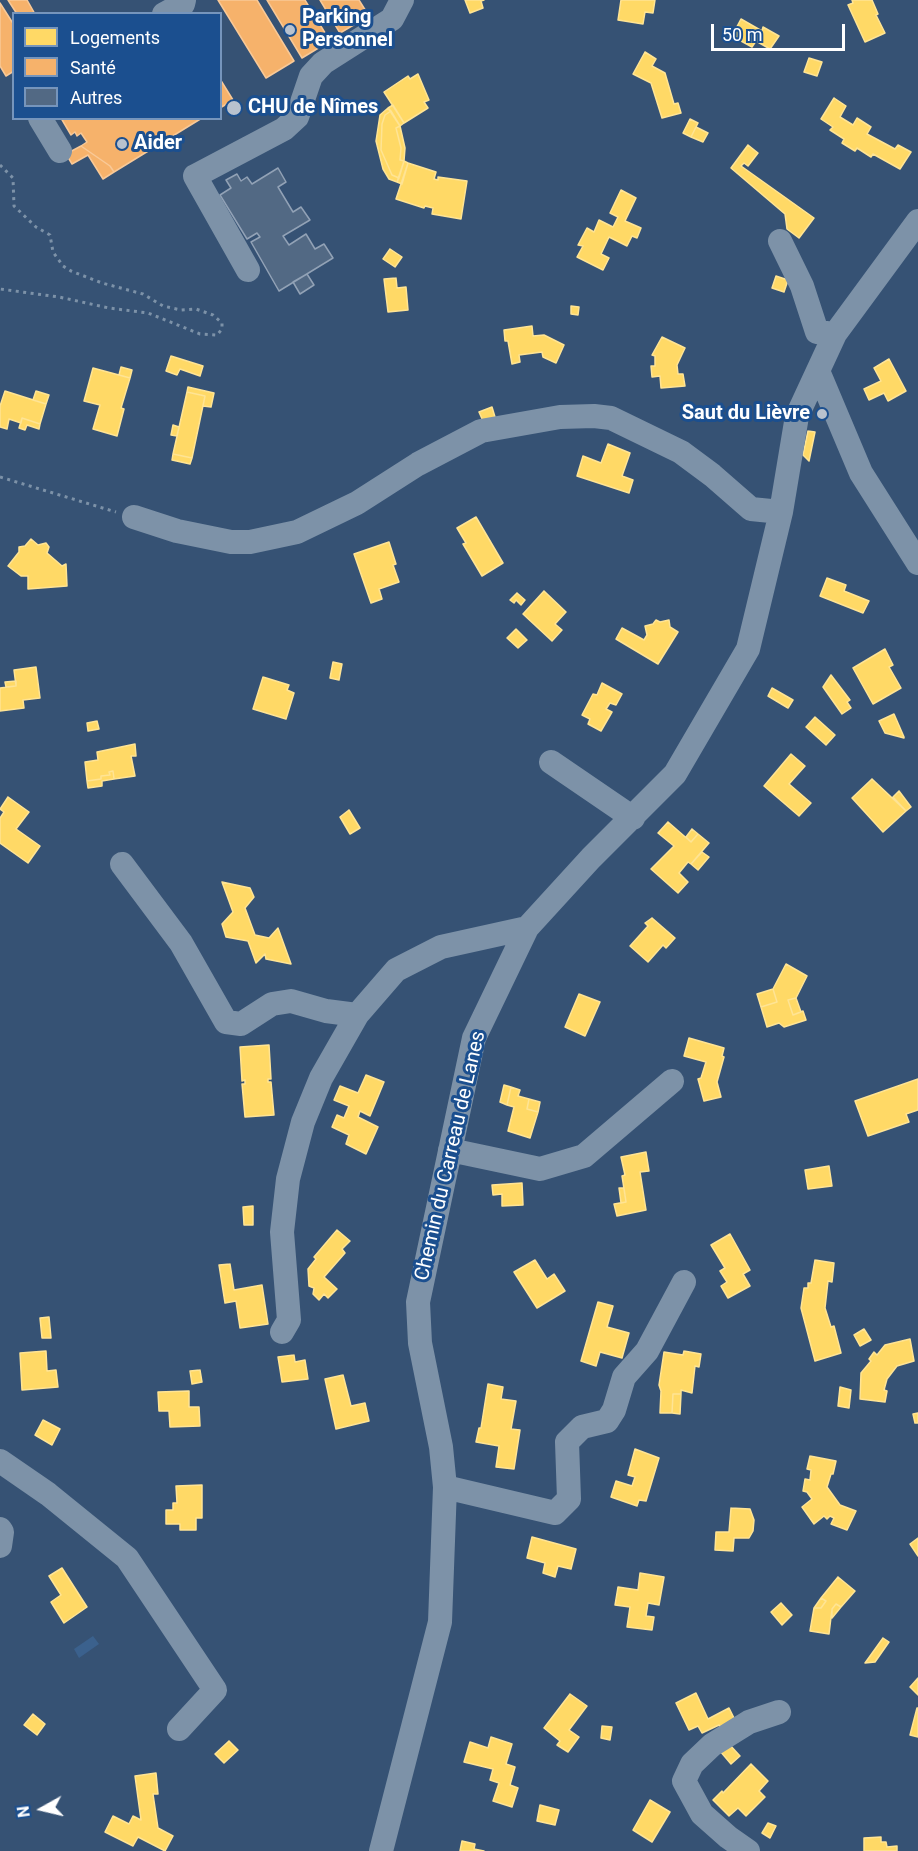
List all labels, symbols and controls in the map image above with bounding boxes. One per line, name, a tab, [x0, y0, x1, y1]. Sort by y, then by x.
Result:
place label: Parking Personnel	[302, 6, 393, 53]
legend	[12, 12, 222, 120]
scale bar	[714, 12, 848, 50]
marker: Parking Personnel	[283, 23, 297, 37]
text: 50 m	[722, 24, 762, 45]
text: Logements	[70, 27, 160, 48]
text: Santé	[70, 57, 116, 78]
text: Autres	[70, 87, 122, 108]
place label: CHU de Nîmes	[248, 96, 378, 120]
marker: CHU de Nîmes	[225, 99, 243, 117]
place label: Aider	[134, 132, 182, 156]
marker: Aider	[115, 137, 129, 151]
place label: Saut du Lièvre	[682, 402, 810, 426]
marker: Saut du Lièvre	[815, 407, 829, 421]
street label: Chemin du Carreau de Lanes	[411, 1029, 491, 1283]
north arrow	[12, 1779, 72, 1839]
text: N	[13, 1805, 34, 1818]

